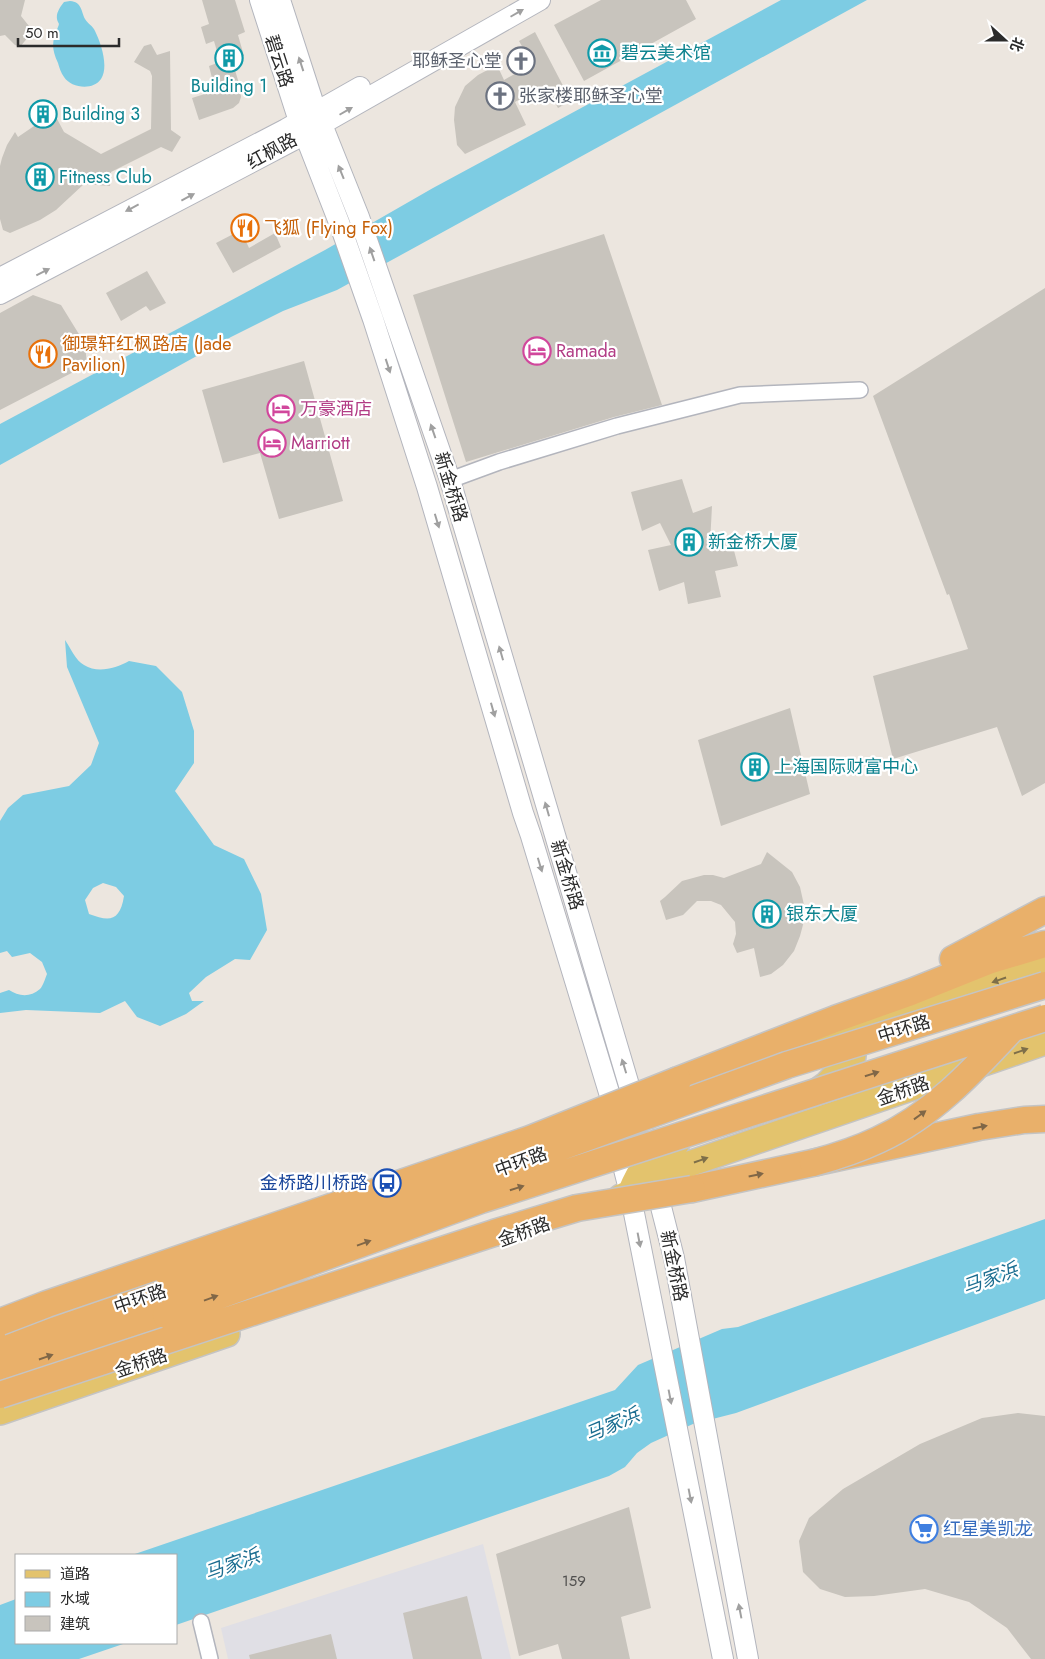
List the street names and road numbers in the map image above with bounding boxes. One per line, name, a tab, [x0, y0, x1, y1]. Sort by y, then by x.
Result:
street label: 碧云路	[258, 31, 300, 91]
street label: 红枫路	[242, 127, 302, 175]
street label: 新金桥路	[428, 449, 474, 525]
street label: 新金桥路	[544, 837, 590, 913]
street label: 中环路	[874, 1009, 934, 1049]
street label: 金桥路	[873, 1070, 933, 1112]
street label: 中环路	[491, 1141, 551, 1183]
street label: 金桥路	[494, 1211, 554, 1253]
street label: 新金桥路	[654, 1228, 694, 1304]
street label: 中环路	[110, 1278, 170, 1320]
street label: 金桥路	[111, 1342, 171, 1384]

